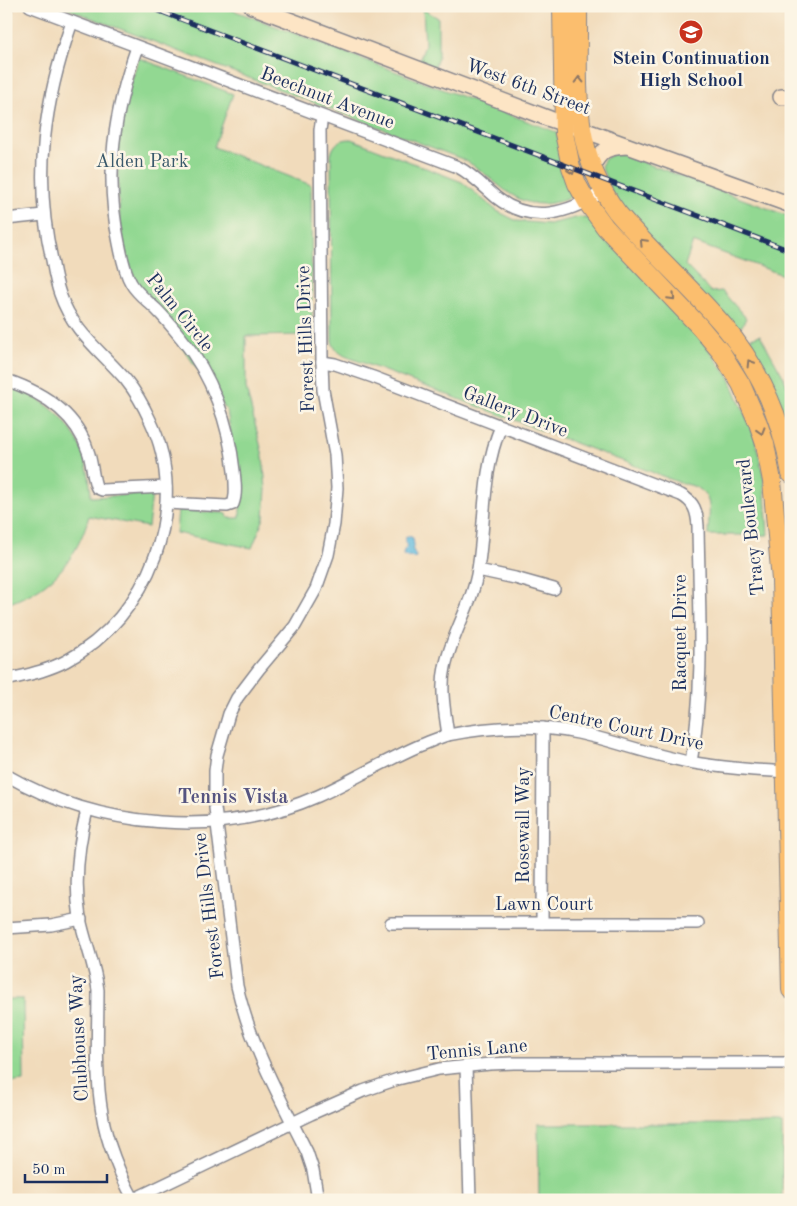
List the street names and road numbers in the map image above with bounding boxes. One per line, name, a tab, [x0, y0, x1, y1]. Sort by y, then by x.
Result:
street label: West 6th Street	[463, 57, 593, 119]
street label: Beechnut Avenue	[257, 65, 397, 133]
street label: Forest Hills Drive	[295, 265, 319, 413]
street label: Palm Circle	[142, 270, 216, 356]
street label: Gallery Drive	[460, 384, 570, 442]
street label: Tracy Boulevard	[735, 458, 769, 596]
street label: Racquet Drive	[672, 574, 691, 692]
street label: Centre Court Drive	[547, 703, 705, 755]
street label: Rosewall Way	[515, 766, 534, 884]
street label: Forest Hills Drive	[192, 832, 228, 980]
street label: Lawn Court	[495, 896, 593, 915]
street label: Clubhouse Way	[67, 974, 93, 1102]
street label: Tennis Lane	[426, 1037, 528, 1065]

